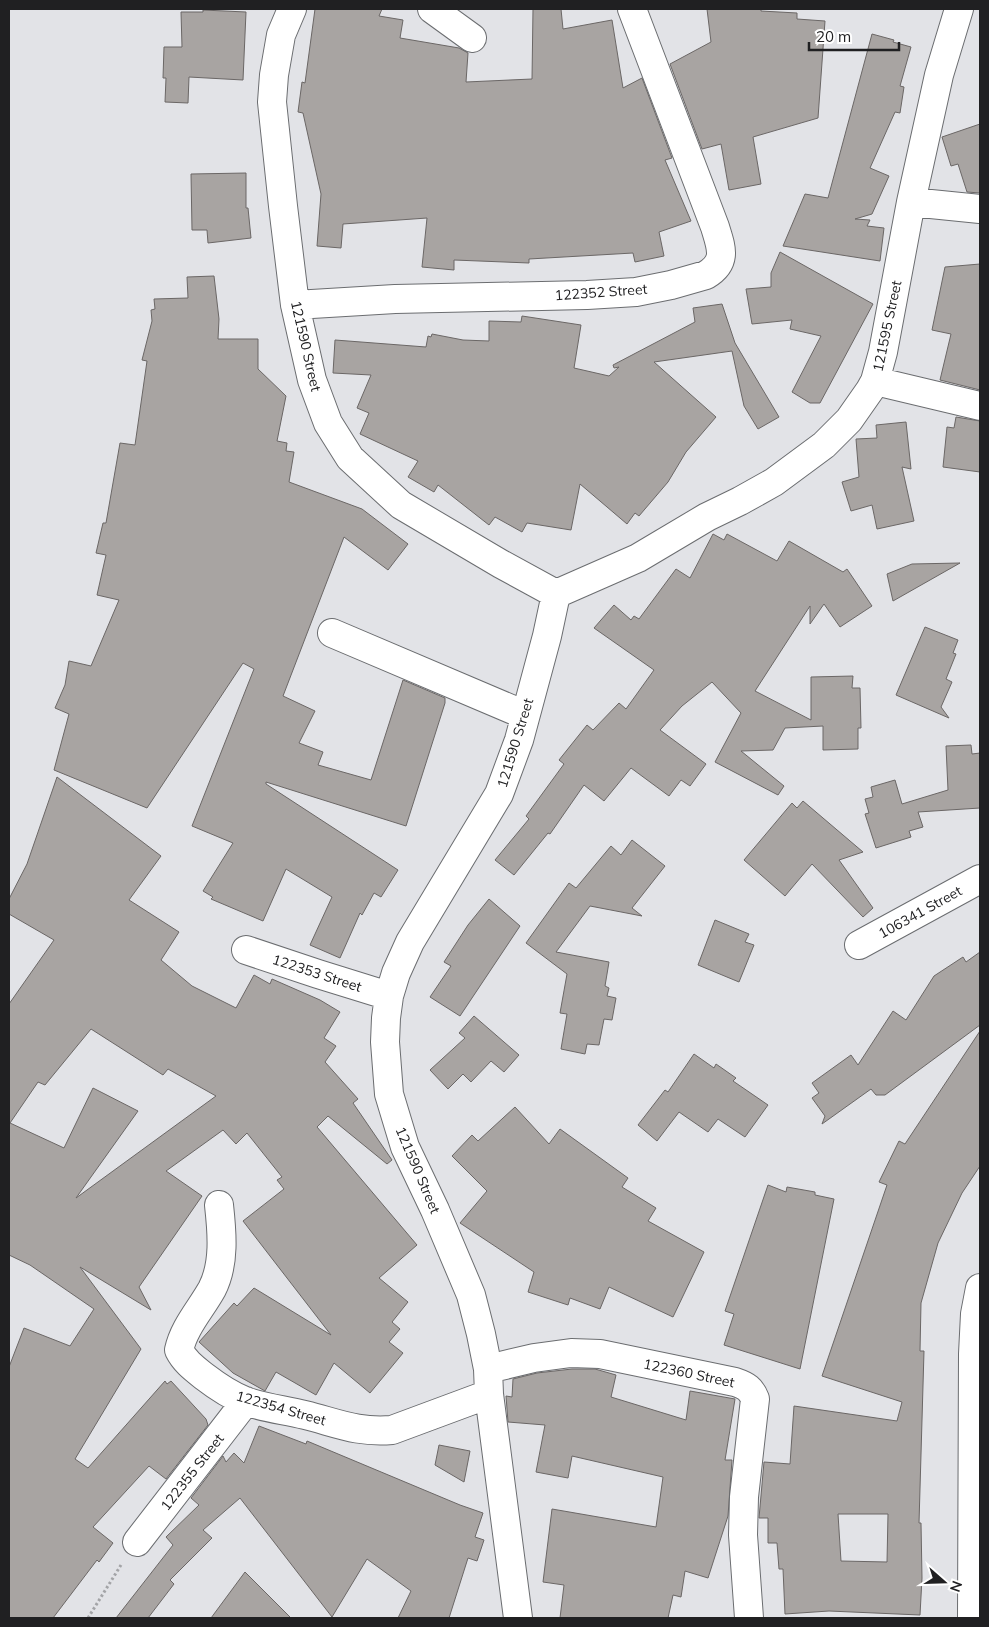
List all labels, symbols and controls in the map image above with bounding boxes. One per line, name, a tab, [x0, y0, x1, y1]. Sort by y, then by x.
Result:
scale bar	[809, 20, 899, 52]
text: 20 m	[816, 27, 851, 46]
street label: 121595 Street	[869, 279, 905, 373]
street label: 122352 Street	[554, 280, 648, 304]
street label: 121590 Street	[287, 299, 325, 393]
street label: 121590 Street	[493, 696, 537, 790]
street label: 106341 Street	[875, 882, 965, 942]
street label: 122353 Street	[270, 950, 364, 996]
street label: 121590 Street	[392, 1124, 444, 1216]
street label: 122360 Street	[642, 1355, 736, 1391]
street label: 122354 Street	[234, 1387, 328, 1429]
street label: 122355 Street	[156, 1430, 228, 1514]
north arrow	[919, 1557, 969, 1607]
text: N	[946, 1578, 966, 1594]

